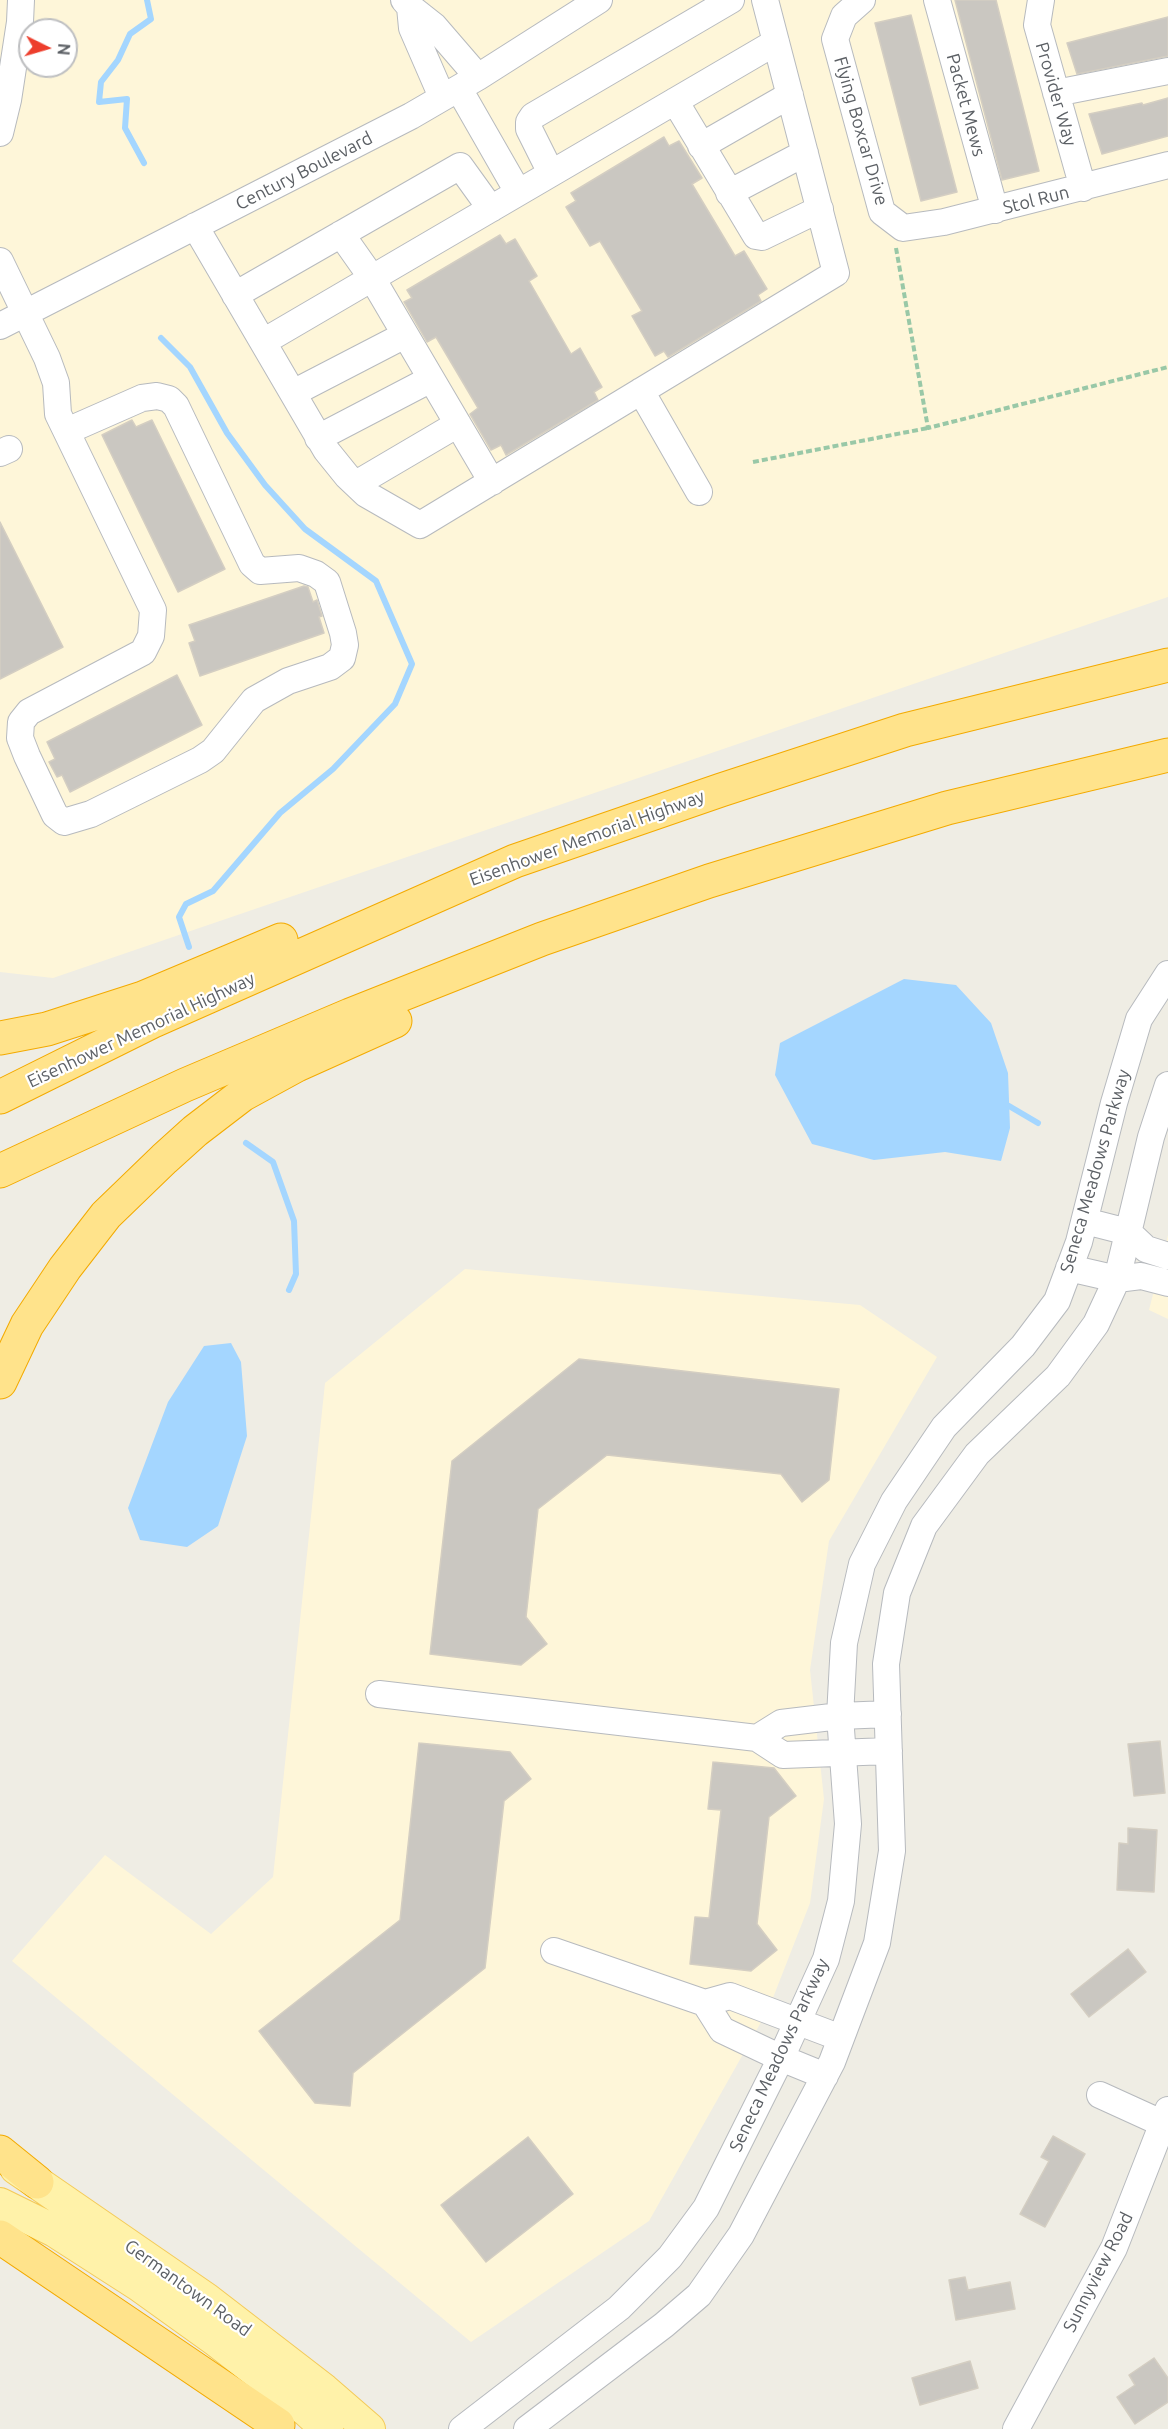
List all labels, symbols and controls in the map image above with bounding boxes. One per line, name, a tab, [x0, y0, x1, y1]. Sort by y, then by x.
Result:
north arrow	[18, 18, 78, 78]
street label: Provider Way	[1031, 40, 1081, 148]
text: N	[54, 43, 73, 56]
street label: Packet Mews	[942, 51, 990, 159]
street label: Flying Boxcar Drive	[829, 54, 893, 208]
street label: Century Boulevard	[232, 127, 376, 215]
street label: Stol Run	[1001, 181, 1071, 219]
street label: Eisenhower Memorial Highway	[467, 785, 707, 891]
street label: Eisenhower Memorial Highway	[24, 968, 258, 1092]
street label: Seneca Meadows Parkway	[1056, 1067, 1134, 1275]
street label: Seneca Meadows Parkway	[725, 1955, 833, 2155]
street label: Sunnyview Road	[1058, 2208, 1138, 2336]
street label: Germantown Road	[121, 2235, 255, 2341]

